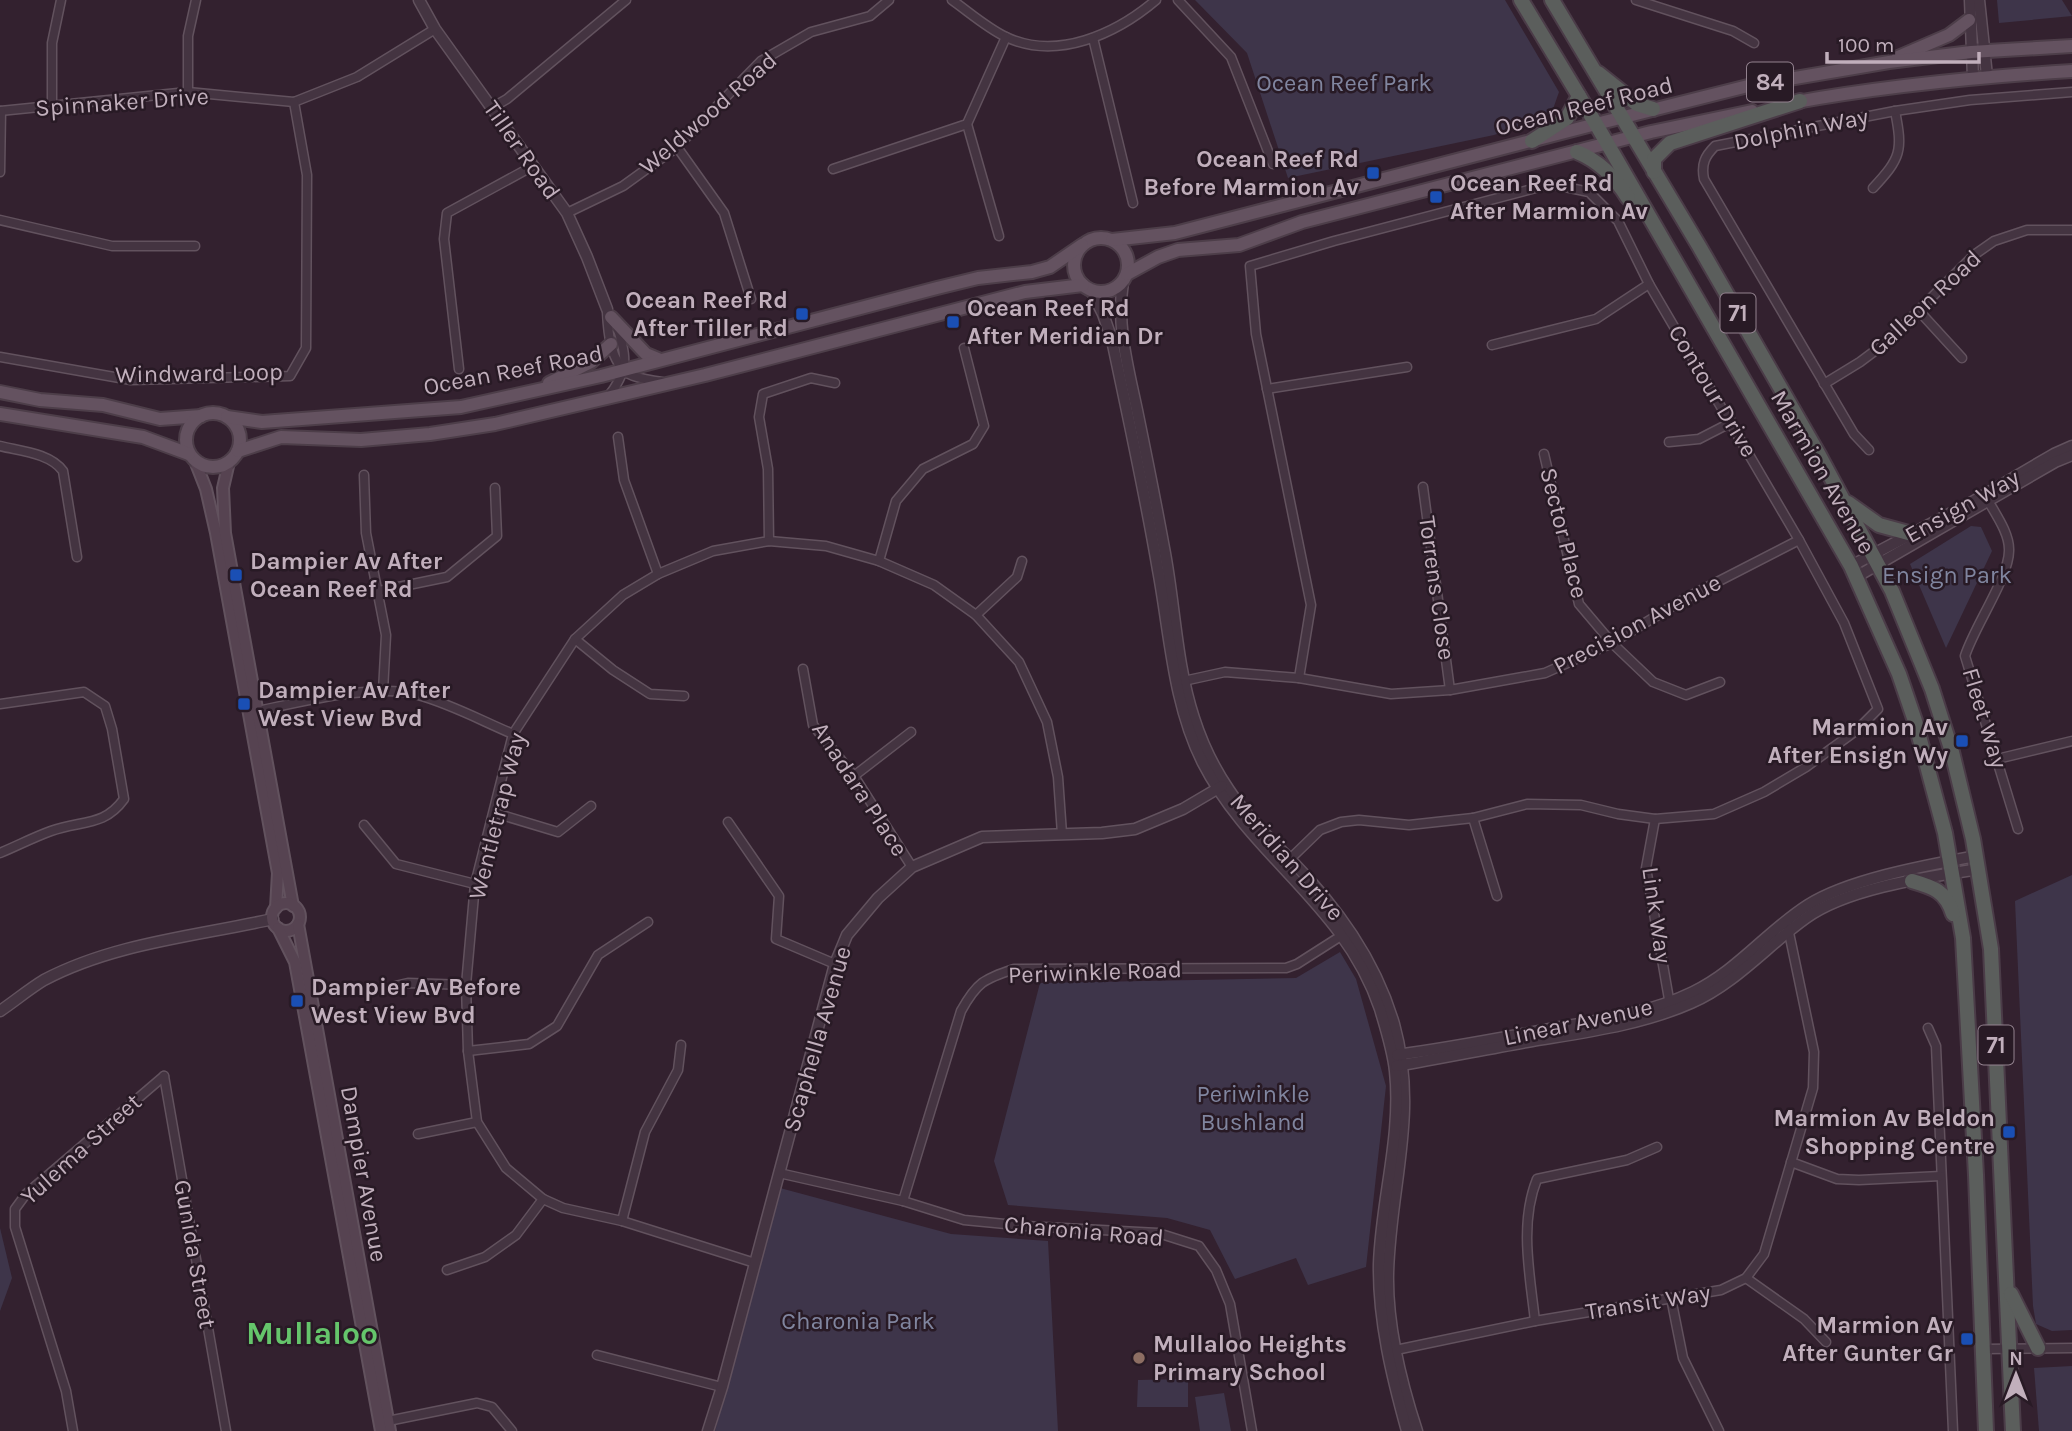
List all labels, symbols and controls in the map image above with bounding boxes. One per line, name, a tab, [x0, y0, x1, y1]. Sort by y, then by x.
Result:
scale bar	[1827, 21, 1979, 65]
text: 100 m	[1838, 33, 1895, 57]
street label: Weldwood Road	[634, 46, 782, 180]
road number: 84	[1747, 62, 1793, 102]
park label: Ocean Reef Park	[1256, 69, 1432, 97]
street label: Ocean Reef Road	[1492, 70, 1676, 142]
street label: Spinnaker Drive	[34, 82, 210, 122]
street label: Tiller Road	[478, 95, 566, 205]
street label: Dolphin Way	[1731, 102, 1871, 156]
place label: Ocean Reef Rd Before Marmion Av	[1143, 145, 1360, 201]
marker: Ocean Reef Rd Before Marmion Av	[1365, 165, 1381, 181]
place label: Ocean Reef Rd After Marmion Av	[1450, 169, 1648, 225]
marker: Ocean Reef Rd After Marmion Av	[1428, 189, 1444, 205]
street label: Galleon Road	[1863, 244, 1987, 362]
place label: Ocean Reef Rd After Tiller Rd	[625, 286, 788, 342]
place label: Ocean Reef Rd After Meridian Dr	[967, 294, 1163, 350]
road number: 71	[1720, 294, 1756, 332]
marker: Ocean Reef Rd After Tiller Rd	[794, 306, 810, 322]
marker: Ocean Reef Rd After Meridian Dr	[945, 314, 961, 330]
street label: Contour Drive	[1663, 320, 1763, 462]
street label: Ocean Reef Road	[421, 339, 605, 401]
street label: Windward Loop	[115, 358, 283, 388]
street label: Marmion Avenue	[1765, 385, 1881, 559]
street label: Ensign Way	[1900, 463, 2024, 549]
street label: Sector Place	[1534, 465, 1594, 601]
street label: Torrens Close	[1413, 514, 1461, 662]
place label: Dampier Av After Ocean Reef Rd	[250, 547, 443, 603]
park label: Ensign Park	[1882, 561, 2012, 589]
marker: Dampier Av After Ocean Reef Rd	[228, 567, 244, 583]
street label: Precision Avenue	[1548, 568, 1726, 680]
street label: Fleet Way	[1956, 664, 2014, 772]
place label: Dampier Av After West View Bvd	[258, 676, 451, 732]
marker: Dampier Av After West View Bvd	[236, 696, 252, 712]
place label: Marmion Av After Ensign Wy	[1767, 713, 1949, 769]
street label: Anadara Place	[806, 717, 914, 861]
street label: Wentletrap Way	[463, 730, 531, 902]
marker: Marmion Av After Ensign Wy	[1954, 733, 1970, 749]
street label: Meridian Drive	[1224, 788, 1350, 926]
street label: Link Way	[1636, 865, 1678, 965]
street label: Scaphella Avenue	[777, 943, 857, 1135]
street label: Periwinkle Road	[1008, 955, 1182, 989]
place label: Dampier Av Before West View Bvd	[311, 973, 521, 1029]
marker: Dampier Av Before West View Bvd	[289, 993, 305, 1009]
street label: Linear Avenue	[1501, 993, 1655, 1051]
road number: 71	[1979, 1026, 2014, 1064]
park label: Periwinkle Bushland	[1196, 1080, 1310, 1136]
street label: Dampier Avenue	[335, 1084, 393, 1264]
street label: Yulema Street	[15, 1088, 147, 1210]
place label: Marmion Av Beldon Shopping Centre	[1773, 1104, 1995, 1160]
marker: Marmion Av Beldon Shopping Centre	[2001, 1124, 2017, 1140]
street label: Gunida Street	[168, 1177, 222, 1331]
street label: Charonia Road	[1003, 1210, 1165, 1252]
street label: Transit Way	[1583, 1278, 1713, 1326]
park label: Charonia Park	[781, 1307, 935, 1335]
place label: Marmion Av After Gunter Gr	[1782, 1311, 1954, 1367]
district label: Mullaloo	[246, 1315, 378, 1352]
place label: Mullaloo Heights Primary School	[1153, 1330, 1347, 1386]
marker: Marmion Av After Gunter Gr	[1959, 1331, 1975, 1347]
north arrow	[1981, 1340, 2051, 1410]
text: N	[2009, 1348, 2023, 1370]
marker: Mullaloo Heights Primary School	[1131, 1350, 1147, 1366]

